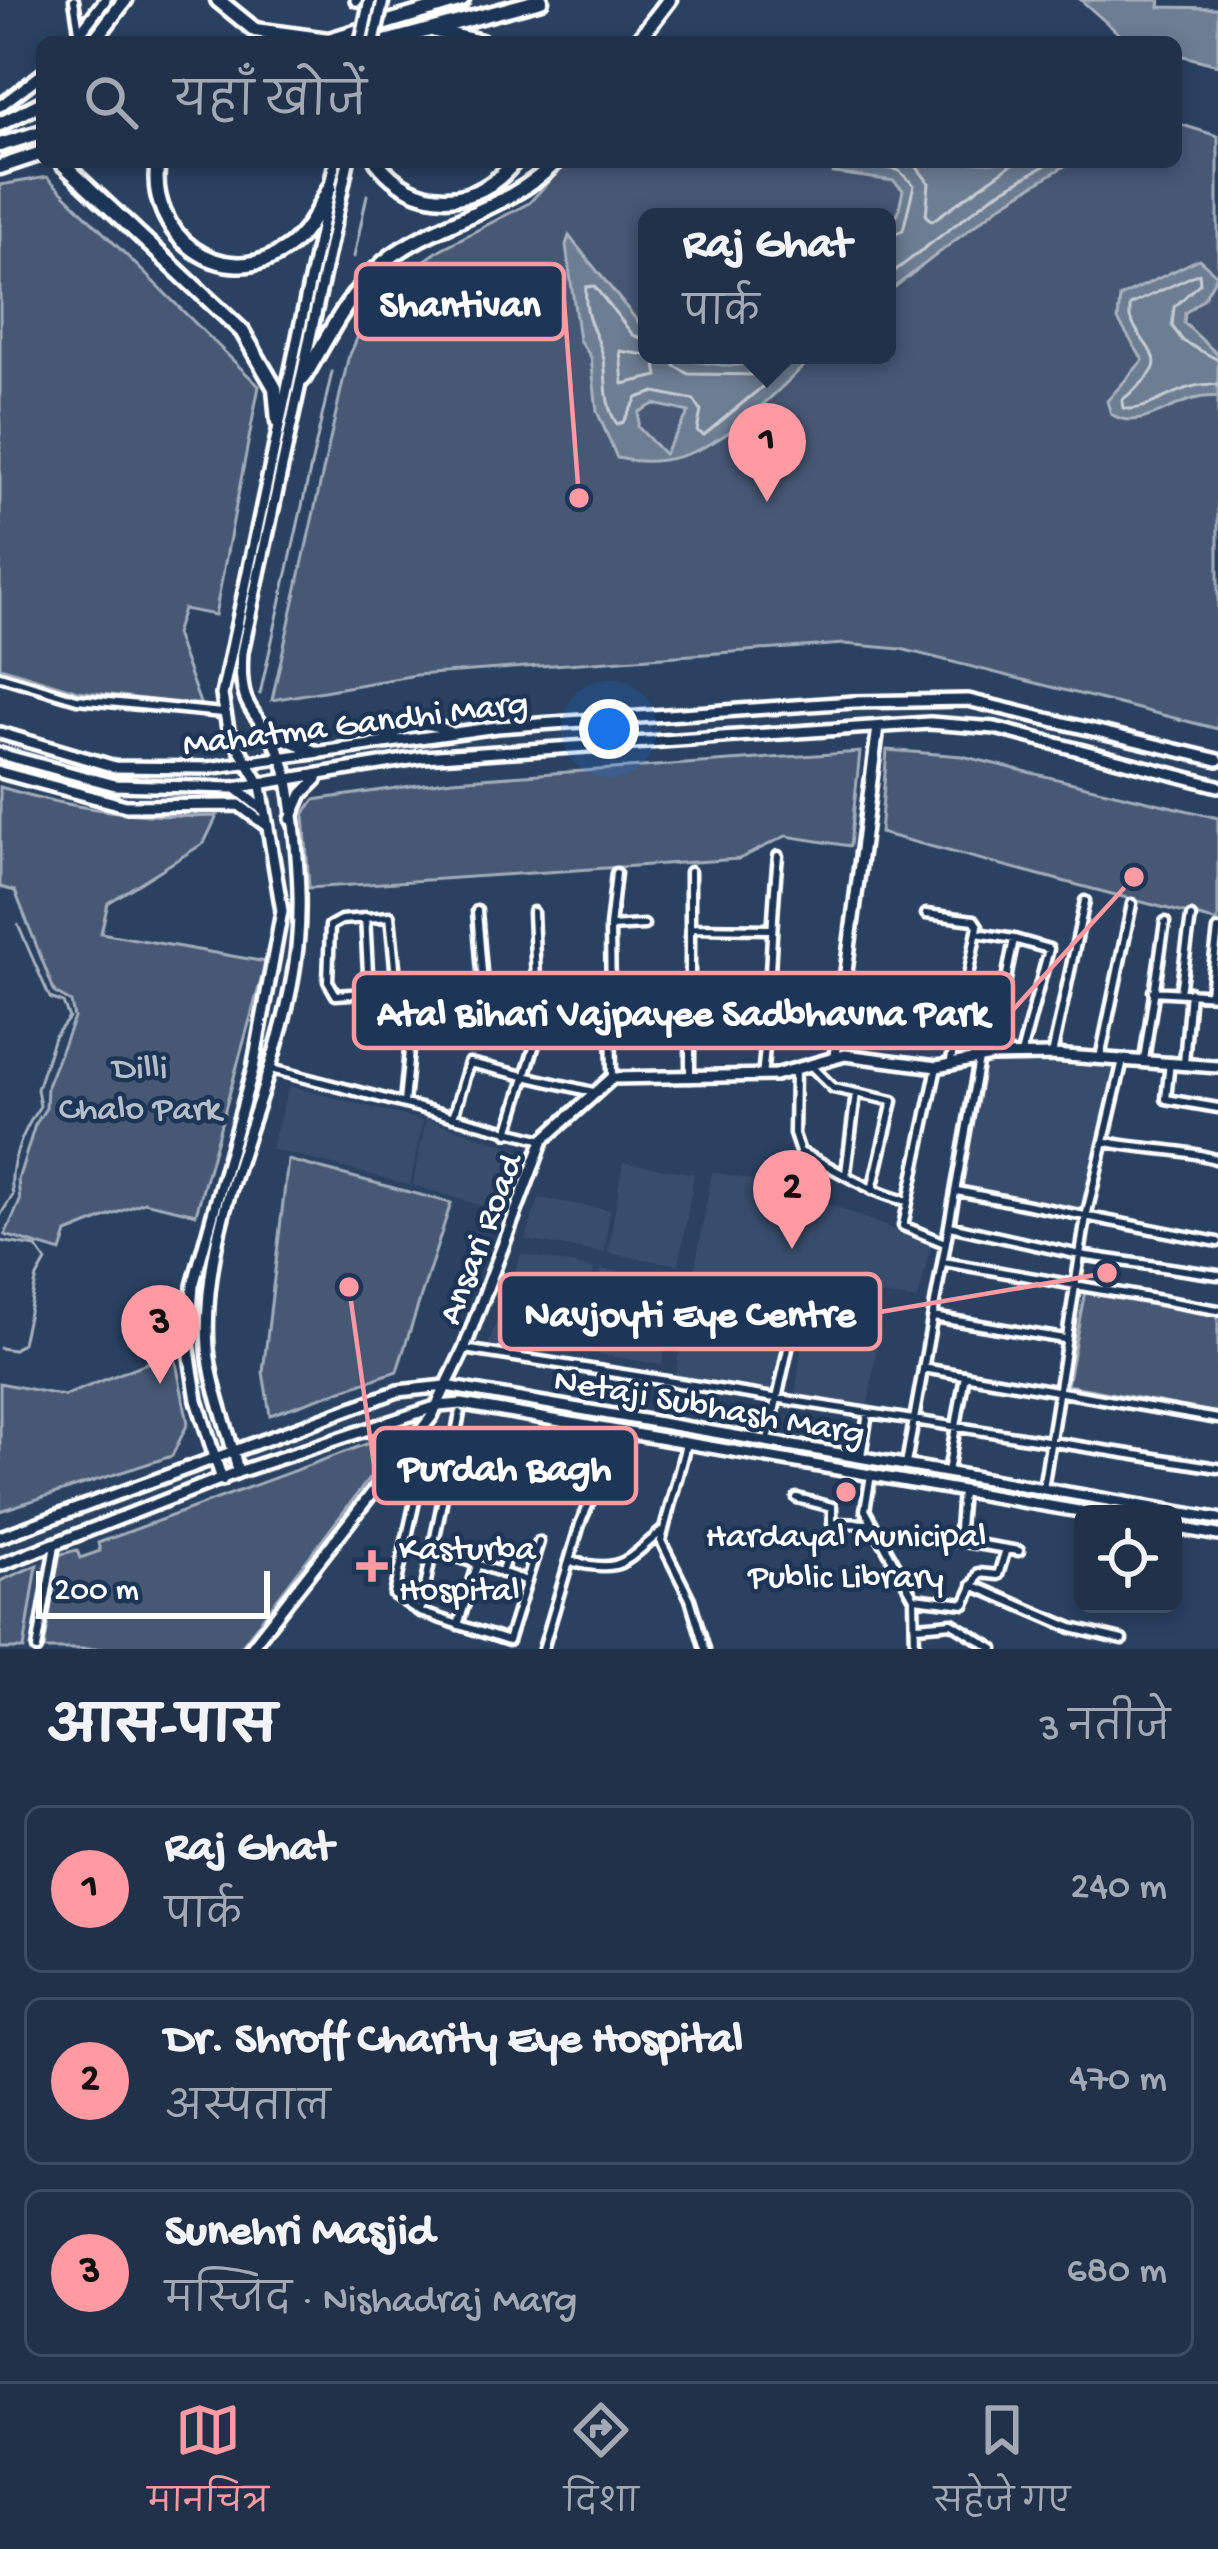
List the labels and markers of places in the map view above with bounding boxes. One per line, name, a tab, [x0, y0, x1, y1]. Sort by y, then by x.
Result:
callout: Shantivan	[356, 264, 564, 339]
pin: 1	[728, 403, 806, 502]
callout: Atal Bihari Vajpayee Sadbhavna Park	[354, 973, 1013, 1048]
pin: 2	[753, 1150, 831, 1249]
callout: Navjoyti Eye Centre	[500, 1274, 880, 1349]
pin: 3	[121, 1285, 199, 1384]
callout: Purdah Bagh	[374, 1428, 636, 1503]
marker: Hardayal Municipal Public Library	[833, 1479, 859, 1505]
place label: Hardayal Municipal Public Library	[706, 1517, 986, 1601]
place label: Kasturba Hospital	[399, 1530, 536, 1614]
marker: Kasturba Hospital	[356, 1550, 388, 1582]

